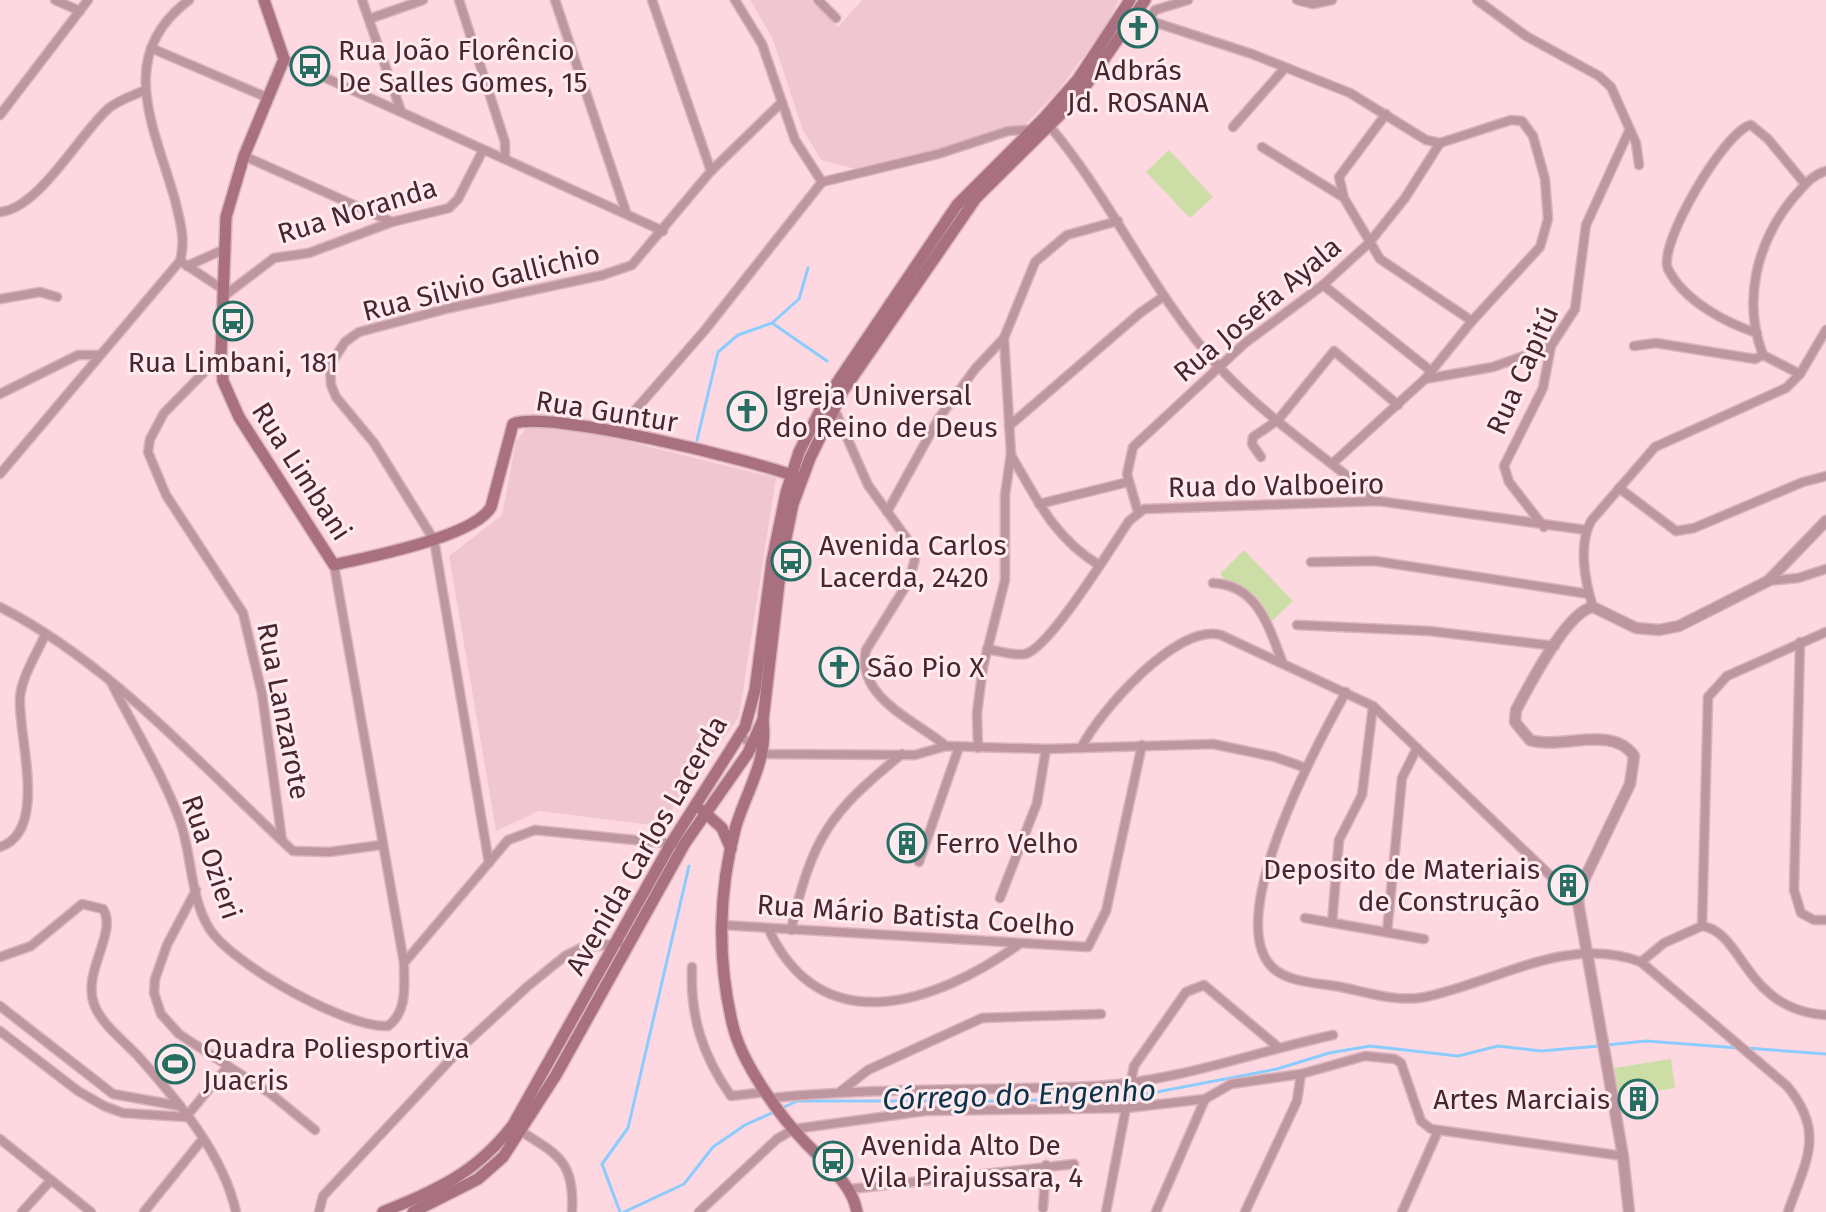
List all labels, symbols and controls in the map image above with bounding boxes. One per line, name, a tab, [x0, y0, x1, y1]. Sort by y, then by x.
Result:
church icon: Adbrás Jd. ROSANA	[1117, 7, 1159, 49]
place label: Rua João Florêncio De Salles Gomes, 15	[338, 34, 588, 99]
bus stop icon: Rua João Florêncio De Salles Gomes, 15	[289, 45, 331, 87]
place label: Adbrás Jd. ROSANA	[1067, 54, 1209, 119]
street label: Rua Noranda	[274, 171, 441, 250]
street label: Rua Josefa Ayala	[1167, 230, 1348, 389]
street label: Rua Silvio Gallichio	[359, 237, 603, 328]
bus stop icon: Rua Limbani, 181	[212, 300, 254, 342]
street label: Rua Capitú	[1479, 301, 1565, 440]
place label: Rua Limbani, 181	[128, 346, 338, 379]
place label: Igreja Universal do Reino de Deus	[775, 379, 997, 444]
street label: Rua Guntur	[533, 384, 681, 439]
church icon: Igreja Universal do Reino de Deus	[726, 390, 768, 432]
street label: Rua Limbani	[245, 396, 358, 546]
street label: Rua do Valboeiro	[1167, 467, 1385, 504]
place label: Avenida Carlos Lacerda, 2420	[819, 529, 1007, 594]
bus stop icon: Avenida Carlos Lacerda, 2420	[770, 540, 812, 582]
street label: Rua Lanzarote	[250, 620, 317, 802]
church icon: São Pio X	[818, 646, 860, 688]
place label: São Pio X	[867, 651, 984, 684]
street label: Avenida Carlos Lacerda	[559, 710, 734, 981]
street label: Rua Ozieri	[175, 791, 248, 924]
building icon: Ferro Velho	[886, 822, 928, 864]
place label: Ferro Velho	[935, 827, 1079, 860]
place label: Deposito de Materiais de Construção	[1263, 853, 1540, 918]
building icon: Deposito de Materiais de Construção	[1547, 864, 1589, 906]
street label: Rua Mário Batista Coelho	[756, 888, 1076, 943]
place label: Quadra Poliesportiva Juacris	[203, 1032, 470, 1097]
sports icon: Quadra Poliesportiva Juacris	[154, 1043, 196, 1085]
water label: Córrego do Engenho	[881, 1072, 1157, 1118]
building icon: Artes Marciais	[1617, 1078, 1659, 1120]
place label: Artes Marciais	[1433, 1083, 1610, 1116]
place label: Avenida Alto De Vila Pirajussara, 4	[861, 1129, 1083, 1194]
bus stop icon: Avenida Alto De Vila Pirajussara, 4	[812, 1140, 854, 1182]

